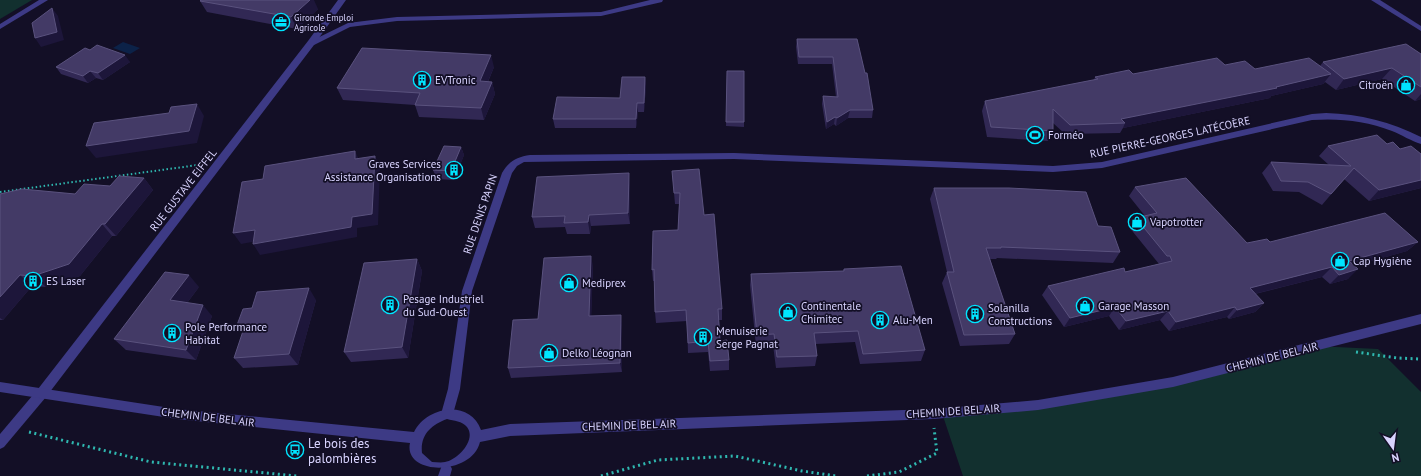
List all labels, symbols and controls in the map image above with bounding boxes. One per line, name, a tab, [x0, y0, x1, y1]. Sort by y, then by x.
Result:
office icon: Gironde Emploi Agricole	[271, 12, 291, 32]
place label: Gironde Emploi Agricole	[294, 12, 353, 33]
building icon: EVTronic	[412, 70, 432, 90]
place label: EVTronic	[435, 73, 476, 87]
shop icon: Citroën	[1396, 75, 1416, 95]
place label: Citroën	[1359, 78, 1393, 92]
street label: RUE PIERRE-GEORGES LATÉCOÈRE	[1088, 113, 1252, 161]
sports icon: Forméo	[1025, 125, 1045, 145]
place label: Forméo	[1048, 128, 1084, 142]
street label: RUE GUSTAVE EIFFEL	[146, 146, 220, 234]
place label: Graves Services Assistance Organisations	[324, 157, 441, 184]
building icon: Graves Services Assistance Organisations	[444, 160, 464, 180]
street label: RUE DENIS PAPIN	[460, 172, 500, 256]
shop icon: Vapotrotter	[1127, 212, 1147, 232]
place label: Vapotrotter	[1149, 215, 1203, 229]
shop icon: Cap Hygiène	[1330, 251, 1350, 271]
place label: Cap Hygiène	[1353, 254, 1412, 268]
building icon: ES Laser	[23, 271, 43, 291]
shop icon: Mediprex	[559, 273, 579, 293]
place label: ES Laser	[46, 274, 86, 288]
place label: Mediprex	[582, 276, 626, 290]
place label: Pesage Industriel du Sud-Ouest	[403, 292, 485, 319]
building icon: Pesage Industriel du Sud-Ouest	[380, 295, 400, 315]
shop icon: Garage Masson	[1075, 296, 1095, 316]
place label: Continentale Chimitec	[801, 299, 862, 326]
place label: Garage Masson	[1098, 299, 1169, 313]
place label: Solanilla Constructions	[988, 301, 1052, 328]
shop icon: Continentale Chimitec	[778, 302, 798, 322]
building icon: Solanilla Constructions	[965, 304, 985, 324]
building icon: Alu-Men	[870, 310, 890, 330]
place label: Alu-Men	[893, 313, 933, 327]
place label: Pole Performance Habitat	[185, 320, 268, 347]
building icon: Pole Performance Habitat	[162, 323, 182, 343]
place label: Menuiserie Serge Pagnat	[716, 324, 778, 351]
building icon: Menuiserie Serge Pagnat	[693, 327, 713, 347]
street label: CHEMIN DE BEL AIR	[1225, 339, 1320, 375]
shop icon: Delko Léognan	[539, 343, 559, 363]
place label: Delko Léognan	[562, 346, 632, 360]
street label: CHEMIN DE BEL AIR	[906, 401, 1001, 421]
street label: CHEMIN DE BEL AIR	[160, 404, 256, 430]
street label: CHEMIN DE BEL AIR	[582, 416, 677, 434]
north arrow	[1373, 428, 1413, 468]
place label: Le bois des palombières	[308, 435, 376, 467]
bus stop icon: Le bois des palombières	[285, 440, 305, 460]
text: N	[1390, 450, 1401, 465]

